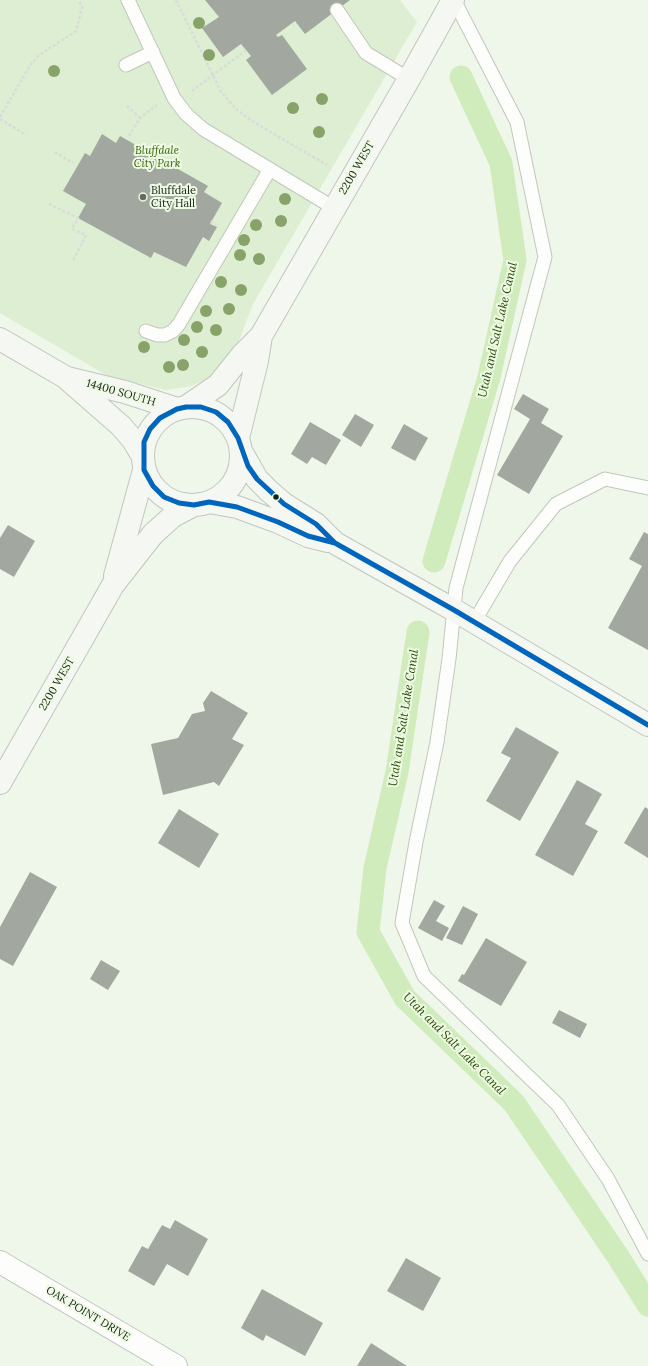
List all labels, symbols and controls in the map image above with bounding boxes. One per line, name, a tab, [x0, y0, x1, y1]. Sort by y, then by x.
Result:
street label: 2200 WEST	[336, 139, 378, 197]
park label: Bluffdale City Park	[134, 144, 180, 170]
place label: Bluffdale City Hall	[151, 184, 196, 210]
marker: Bluffdale City Hall	[138, 192, 148, 202]
water label: Utah and Salt Lake Canal	[475, 261, 521, 399]
street label: 14400 SOUTH	[85, 377, 157, 409]
unlabelled marker	[271, 492, 281, 502]
water label: Utah and Salt Lake Canal	[386, 648, 422, 788]
street label: 2200 WEST	[36, 655, 78, 713]
water label: Utah and Salt Lake Canal	[400, 990, 508, 1098]
street label: OAK POINT DRIVE	[44, 1284, 132, 1344]

